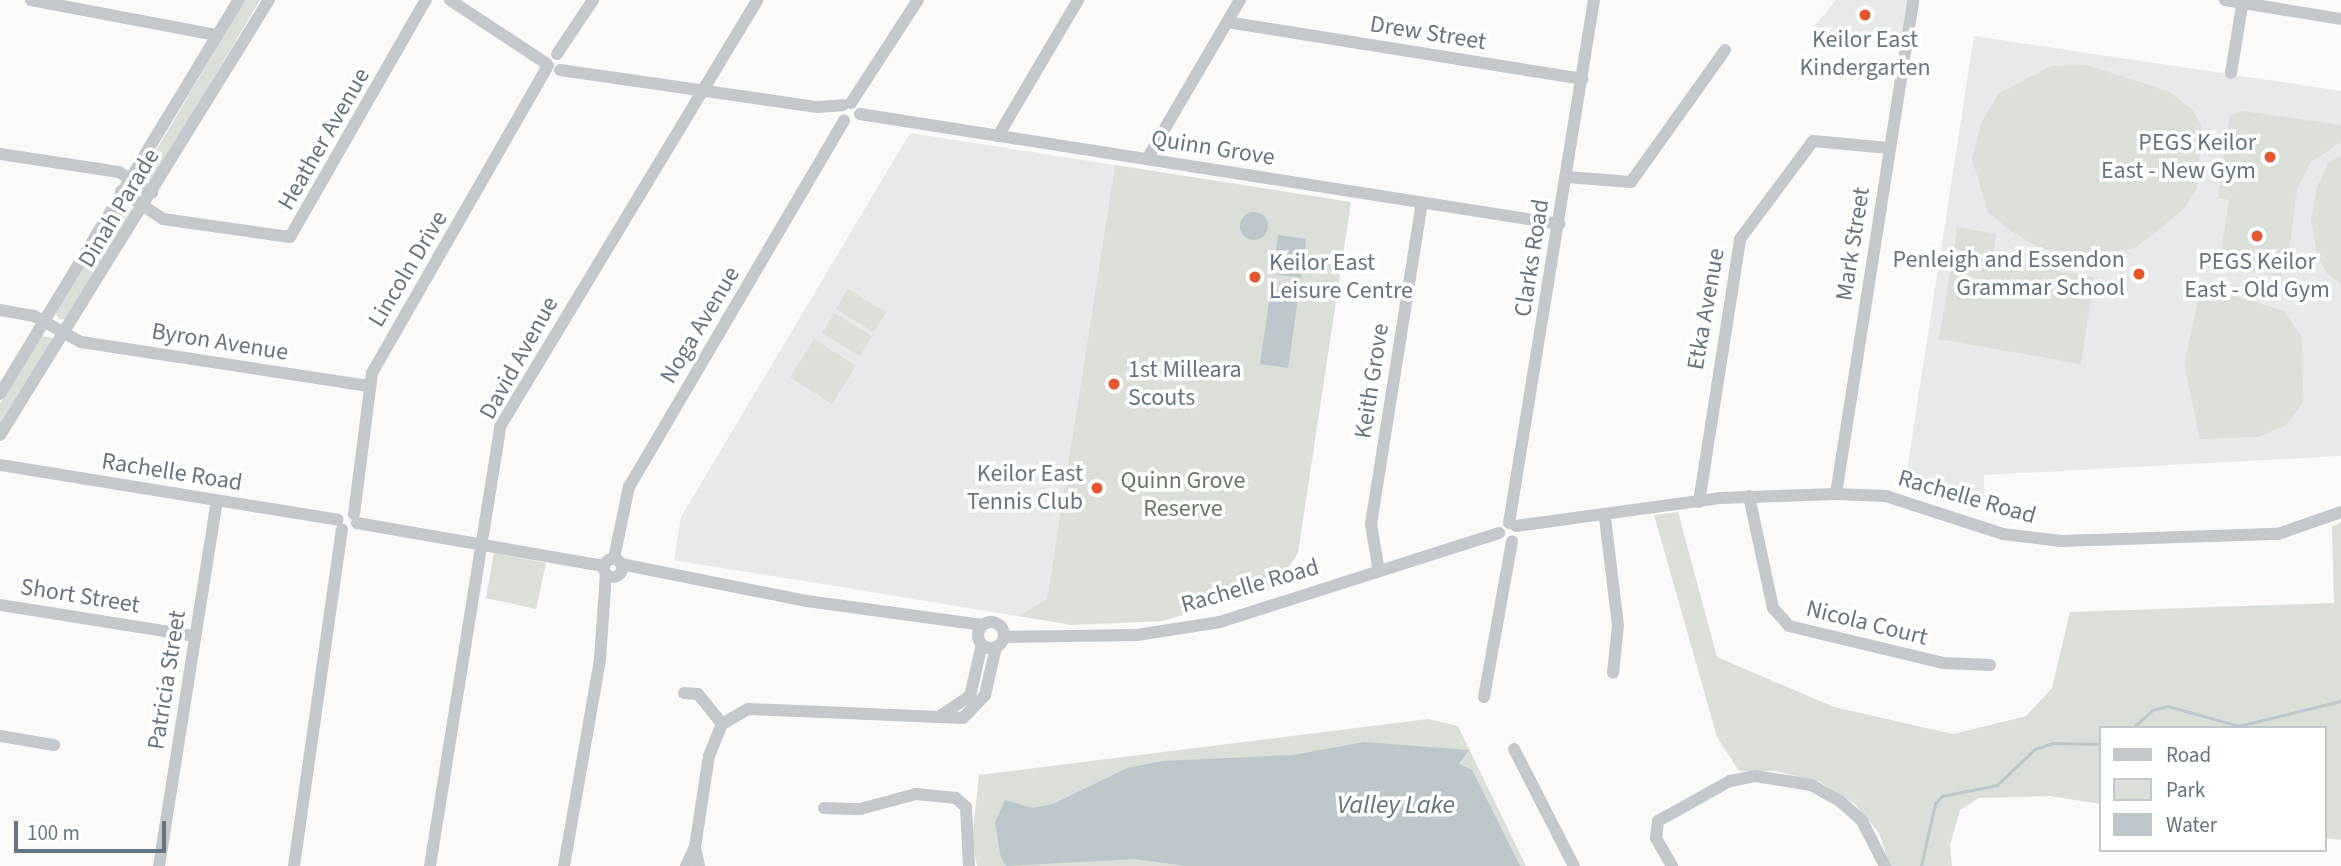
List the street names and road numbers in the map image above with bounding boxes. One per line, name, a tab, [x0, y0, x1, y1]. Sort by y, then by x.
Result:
street label: Drew Street	[1368, 10, 1488, 56]
street label: Heather Avenue	[272, 63, 376, 215]
street label: Quinn Grove	[1149, 124, 1277, 172]
street label: Dinah Parade	[72, 143, 166, 273]
street label: Mark Street	[1830, 185, 1876, 303]
street label: Clarks Road	[1509, 197, 1555, 319]
street label: Lincoln Drive	[362, 206, 454, 332]
street label: Etka Avenue	[1681, 246, 1731, 372]
street label: Noga Avenue	[654, 261, 746, 389]
street label: David Avenue	[473, 292, 565, 424]
street label: Byron Avenue	[150, 317, 290, 367]
street label: Keith Grove	[1349, 321, 1395, 441]
street label: Rachelle Road	[100, 447, 244, 497]
street label: Rachelle Road	[1895, 464, 2039, 530]
street label: Rachelle Road	[1178, 553, 1322, 619]
street label: Short Street	[18, 572, 142, 620]
street label: Nicola Court	[1803, 594, 1931, 652]
street label: Patricia Street	[142, 608, 192, 752]

